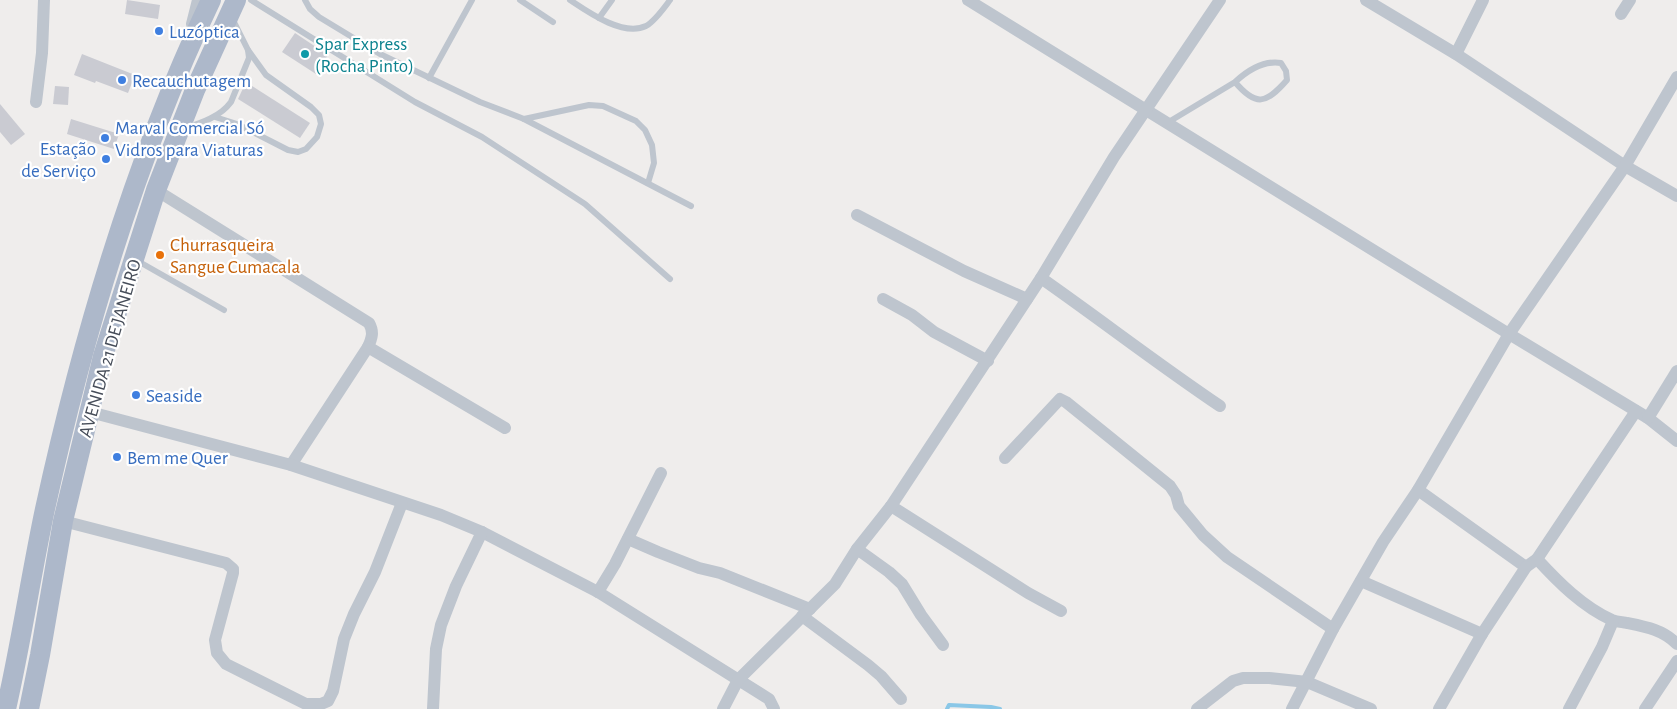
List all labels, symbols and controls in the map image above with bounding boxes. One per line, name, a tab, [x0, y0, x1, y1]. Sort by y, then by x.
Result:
place label: Luzóptica	[169, 23, 240, 42]
marker: Luzóptica	[153, 25, 165, 37]
place label: Spar Express (Rocha Pinto)	[315, 35, 414, 76]
marker: Spar Express (Rocha Pinto)	[299, 48, 311, 60]
place label: Recauchutagem	[132, 72, 251, 91]
marker: Recauchutagem	[116, 74, 128, 86]
place label: Marval Comercial Só Vidros para Viaturas	[115, 119, 264, 160]
marker: Marval Comercial Só Vidros para Viaturas	[99, 132, 111, 144]
place label: Estação de Serviço	[21, 140, 96, 181]
marker: Estação de Serviço	[100, 153, 112, 165]
place label: Churrasqueira Sangue Cumacala	[170, 236, 300, 277]
marker: Churrasqueira Sangue Cumacala	[154, 249, 166, 261]
street label: AVENIDA 21 DE JANEIRO	[76, 257, 145, 439]
place label: Seaside	[146, 387, 202, 406]
marker: Seaside	[130, 389, 142, 401]
place label: Bem me Quer	[127, 449, 228, 468]
marker: Bem me Quer	[111, 451, 123, 463]

